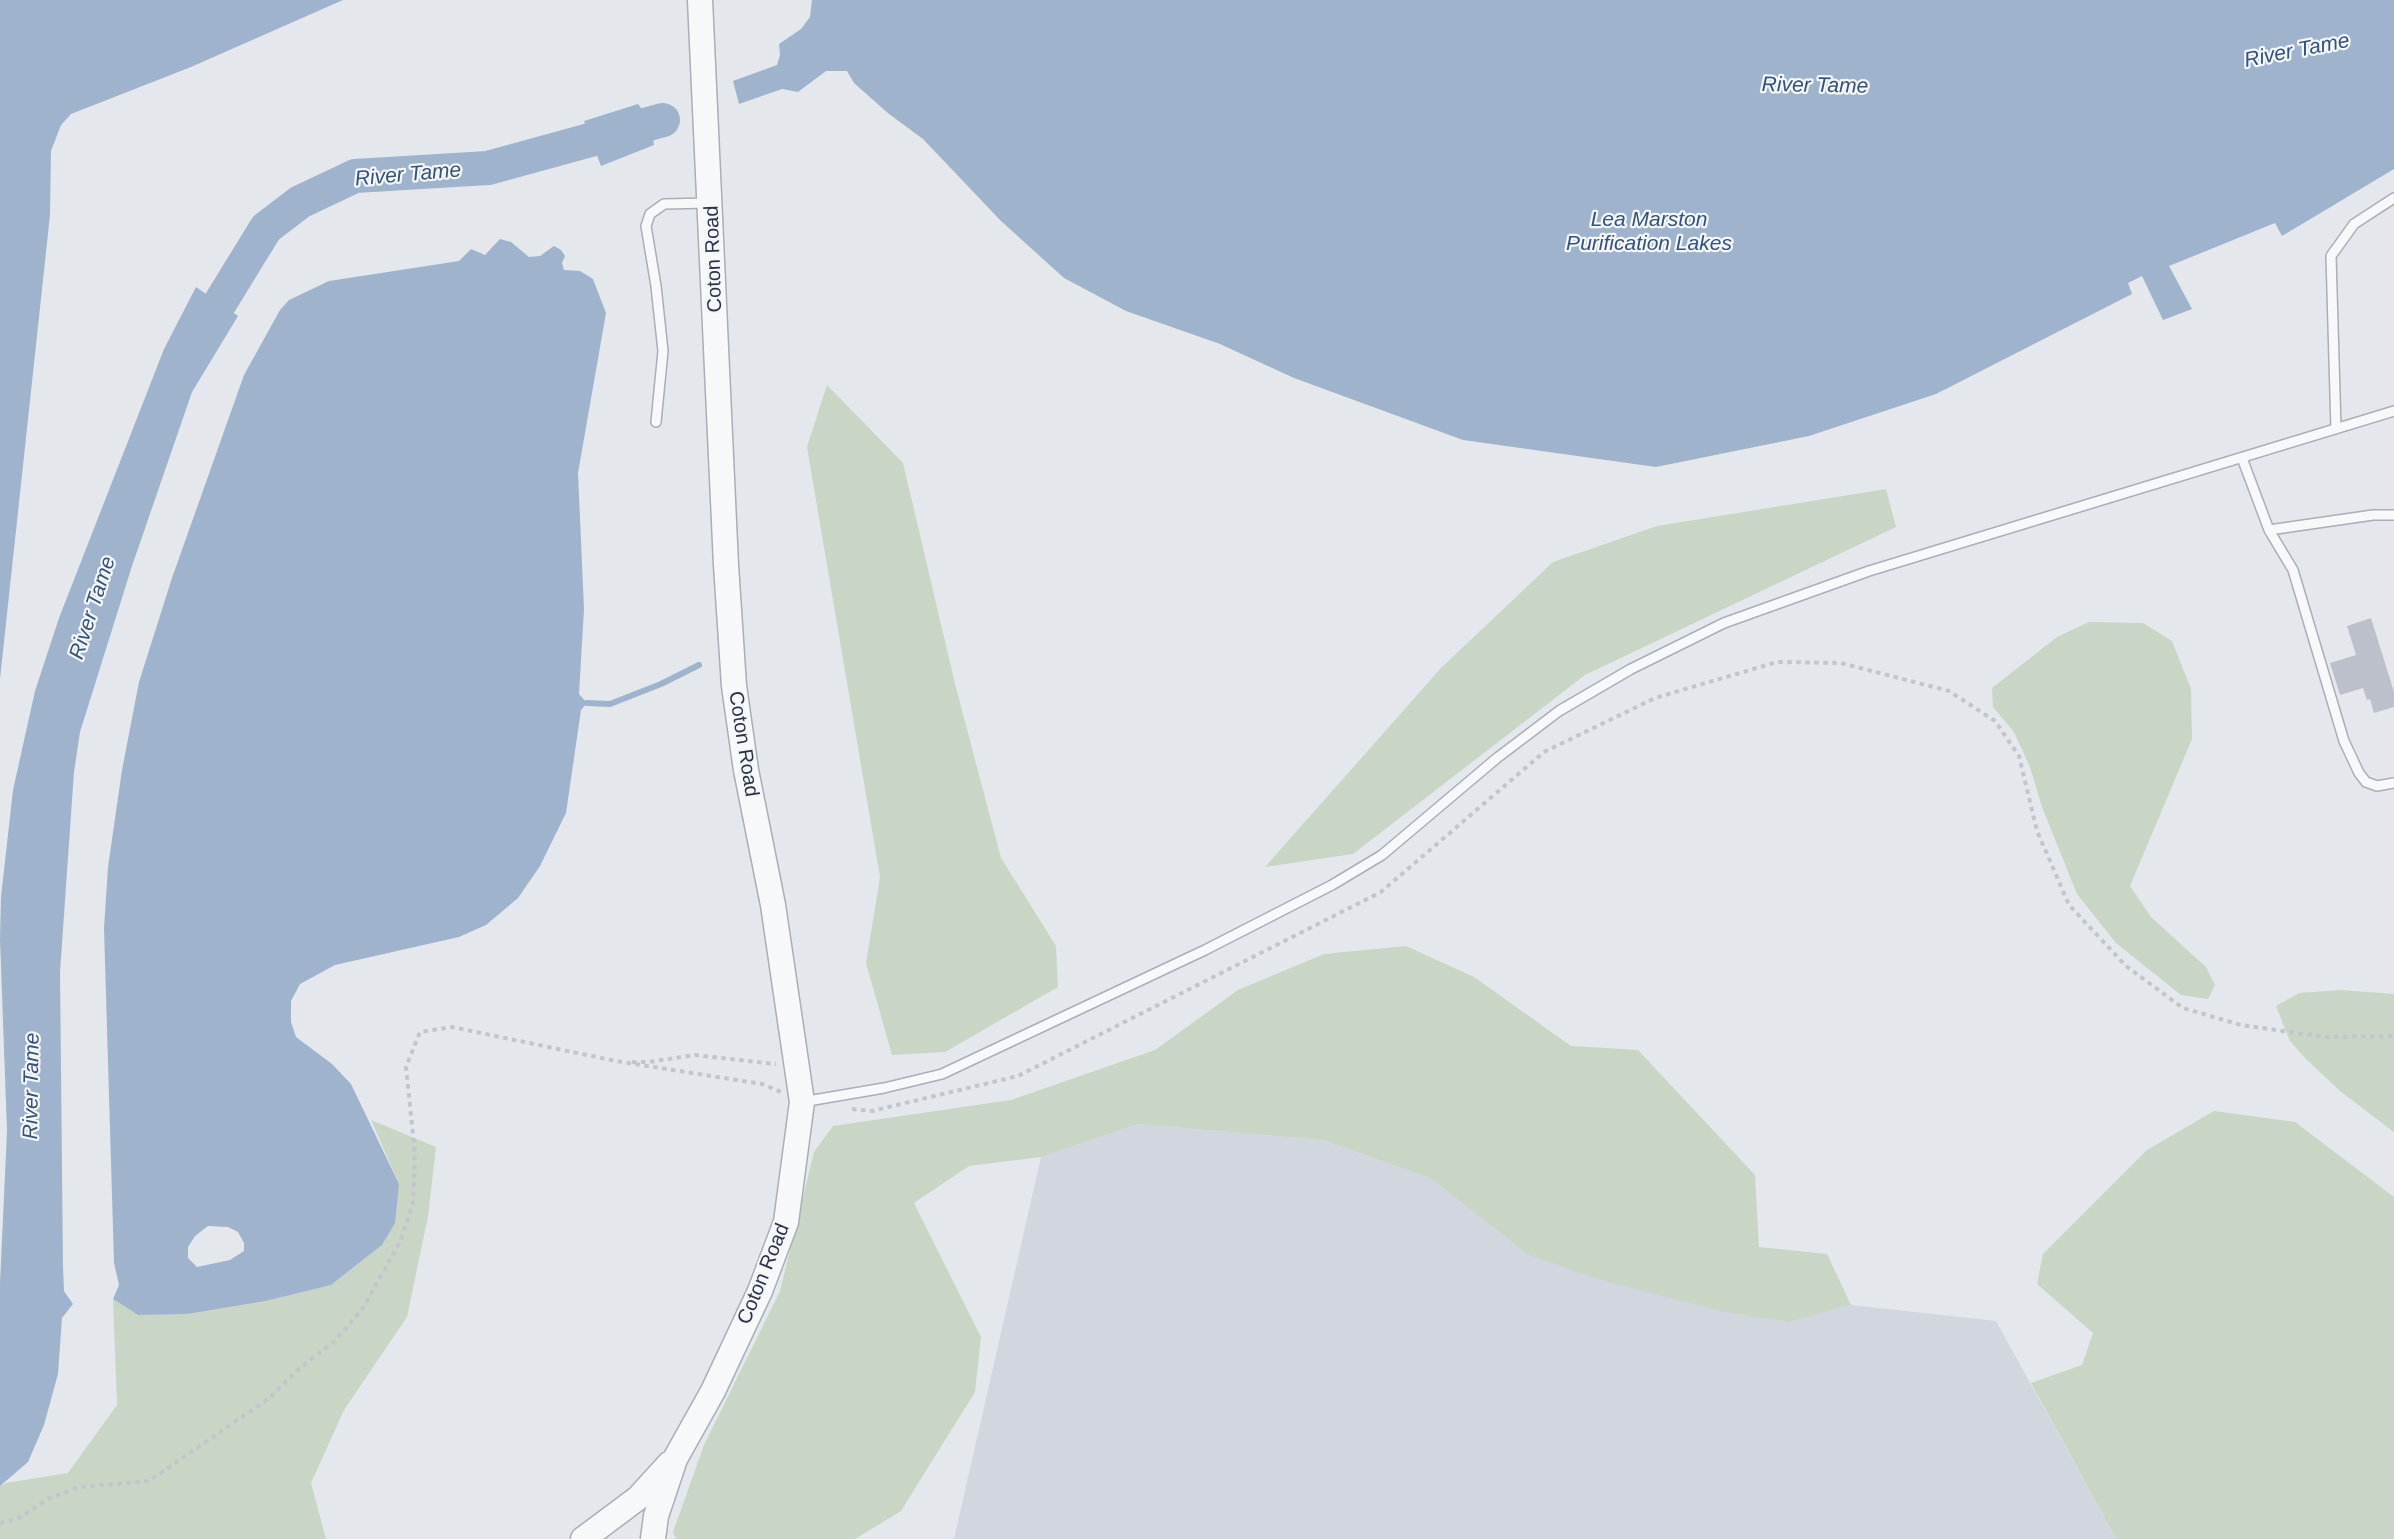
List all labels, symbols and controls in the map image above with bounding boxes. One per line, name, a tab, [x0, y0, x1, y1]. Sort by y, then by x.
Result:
water label: River Tame	[2242, 28, 2352, 74]
water label: River Tame	[1761, 72, 1869, 100]
water label: River Tame	[354, 158, 462, 192]
street label: Coton Road	[700, 205, 728, 313]
water label: Lea Marston Purification Lakes	[1566, 207, 1732, 257]
water label: River Tame	[65, 553, 121, 663]
street label: Coton Road	[723, 689, 763, 799]
water label: River Tame	[18, 1032, 46, 1140]
street label: Coton Road	[733, 1220, 795, 1328]

